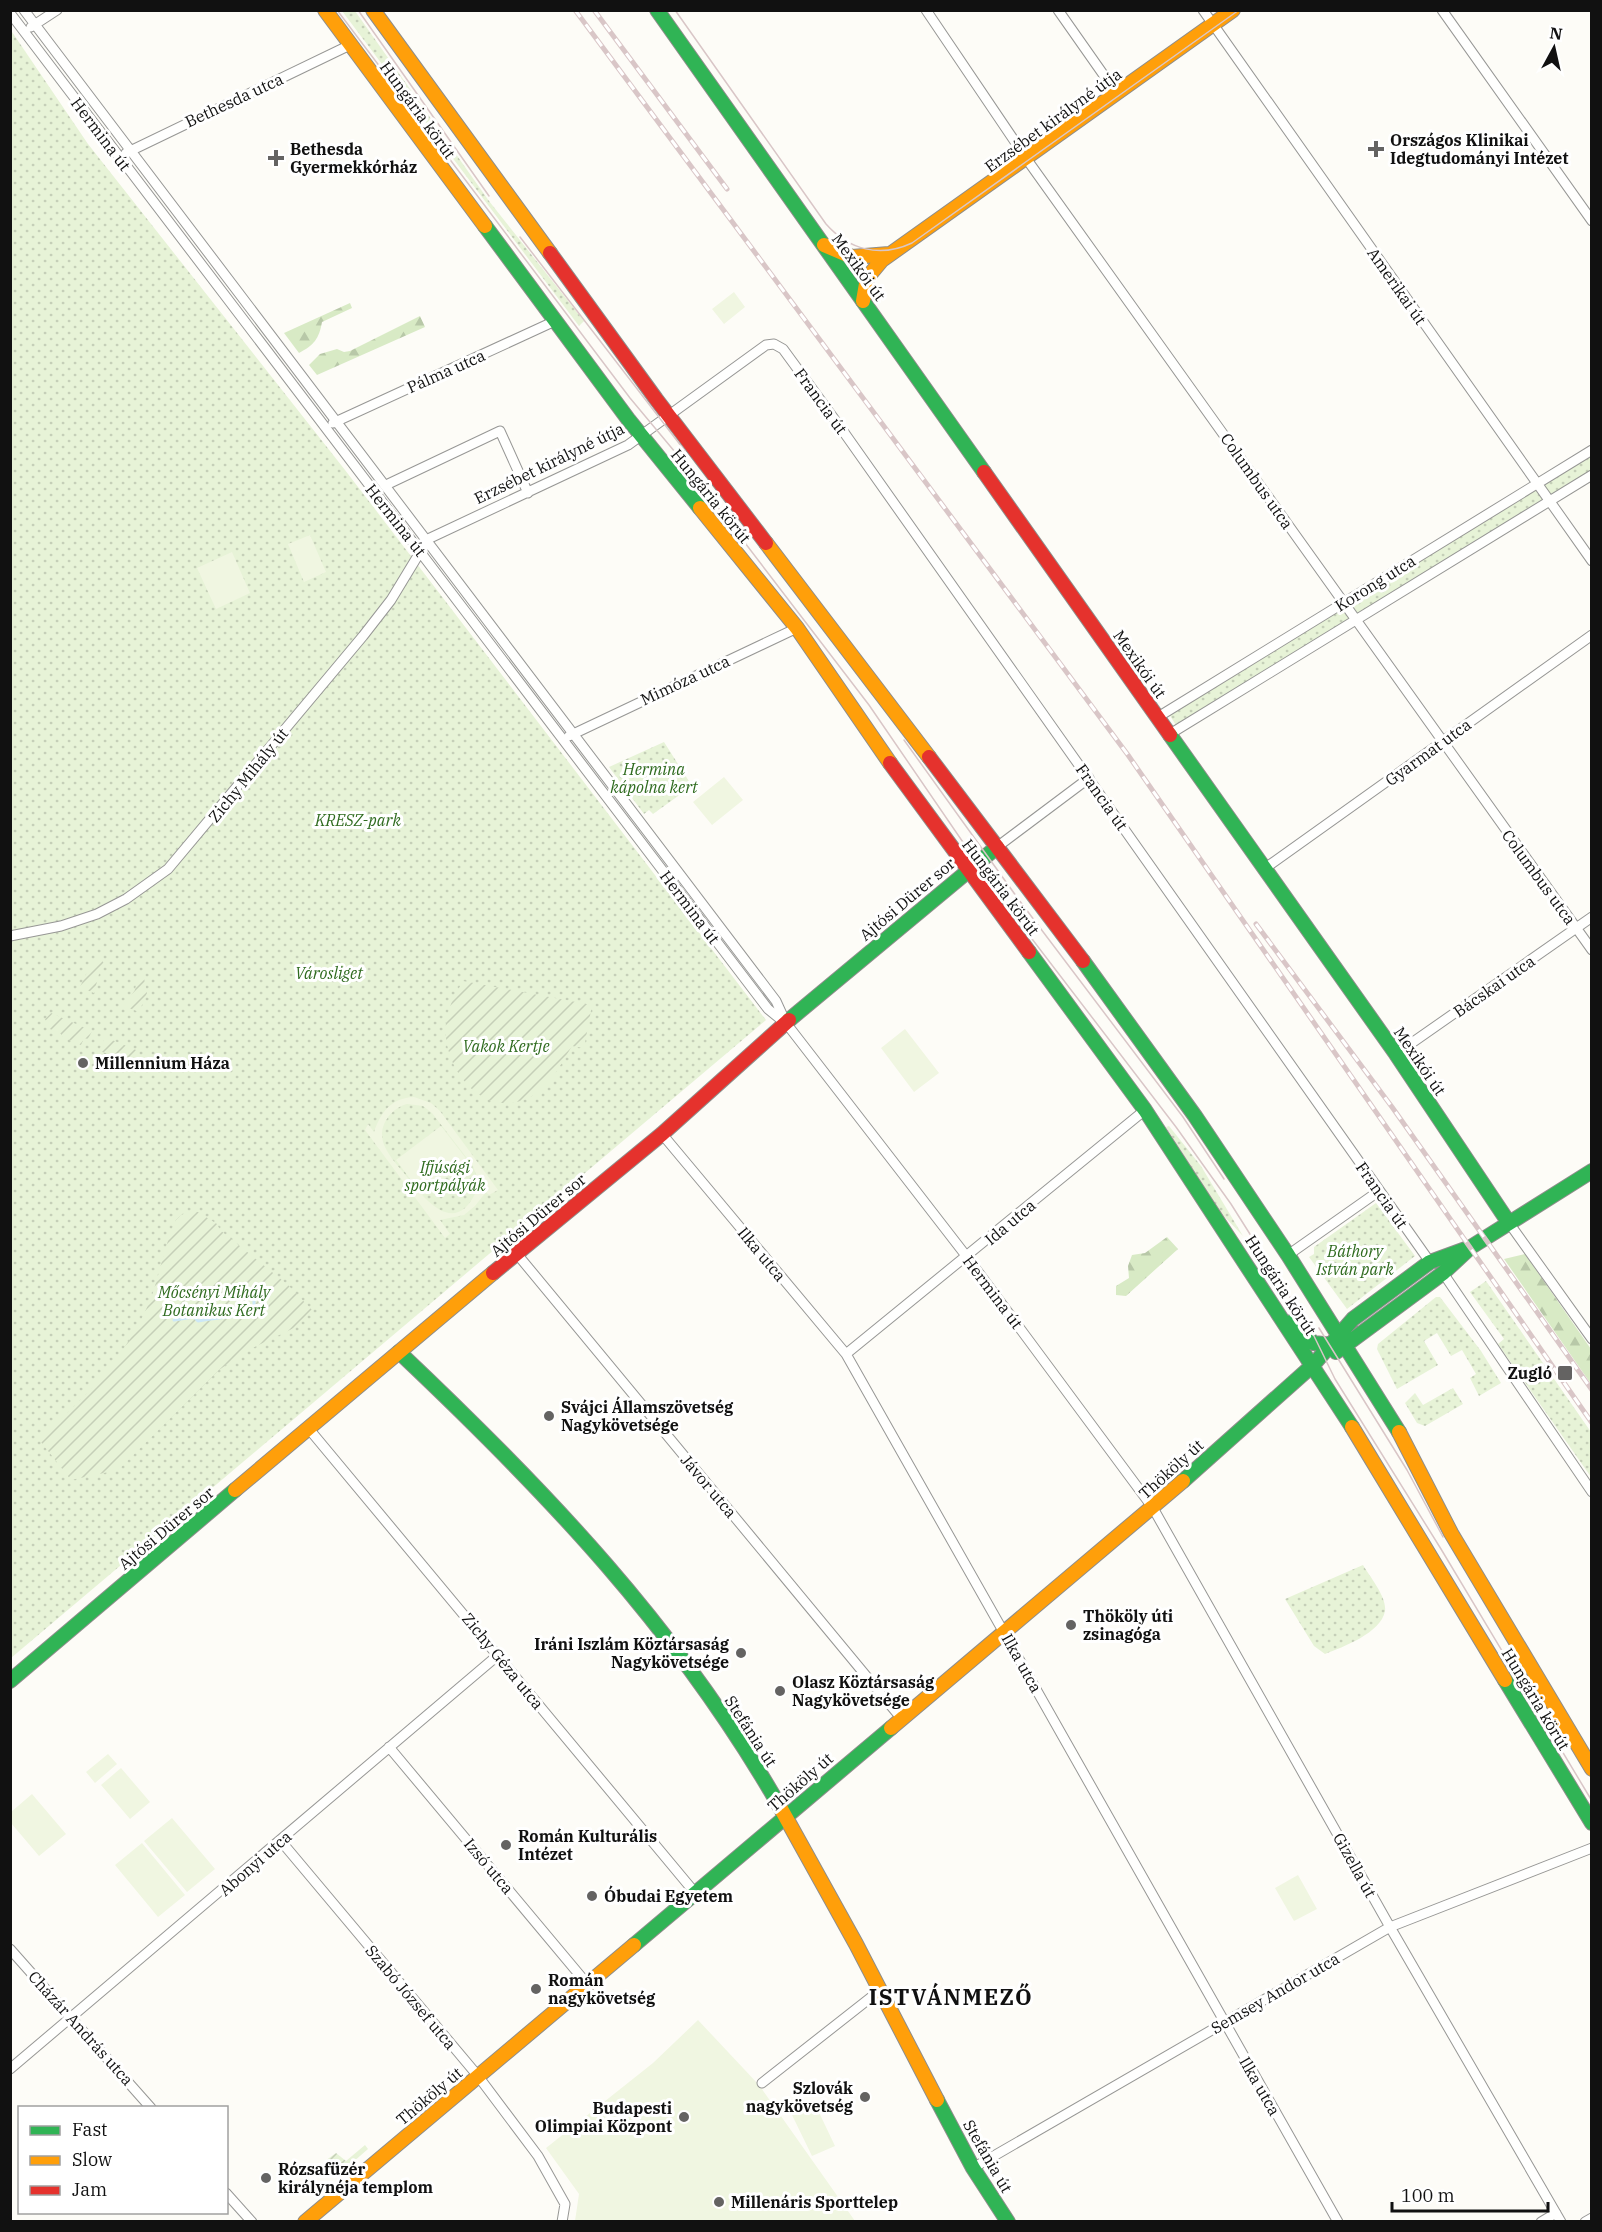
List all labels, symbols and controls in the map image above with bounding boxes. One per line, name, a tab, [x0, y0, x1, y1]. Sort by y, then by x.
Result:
north arrow	[1524, 18, 1584, 78]
text: N	[1548, 22, 1564, 44]
street label: Hungária körút	[376, 57, 460, 163]
street label: Erzsébet királyné útja	[981, 63, 1126, 176]
street label: Bethesda utca	[182, 68, 286, 131]
street label: Hermina út	[67, 93, 135, 175]
place label: Országos Klinikai Idegtudományi Intézet	[1390, 130, 1568, 168]
place label: Bethesda Gyermekkórház	[290, 139, 417, 177]
marker: Országos Klinikai Idegtudományi Intézet	[1367, 140, 1385, 158]
marker: Bethesda Gyermekkórház	[267, 149, 285, 167]
street label: Mexikói út	[828, 229, 890, 305]
street label: Amerikai út	[1363, 244, 1431, 329]
street label: Pálma utca	[404, 345, 488, 397]
street label: Francia út	[790, 364, 852, 438]
street label: Erzsébet királyné útja	[471, 418, 628, 508]
street label: Columbus utca	[1216, 429, 1298, 533]
street label: Hungária körút	[667, 445, 755, 548]
street label: Hermina út	[361, 480, 431, 561]
street label: Korong utca	[1331, 550, 1419, 616]
street label: Mexikói út	[1109, 626, 1171, 702]
street label: Mimóza utca	[637, 651, 733, 709]
street label: Gyarmat utca	[1381, 714, 1475, 790]
street label: Zichy Mihály út	[204, 723, 292, 826]
park label: Hermina kápolna kert	[610, 759, 699, 797]
street label: Francia út	[1072, 760, 1132, 835]
park label: KRESZ-park	[314, 810, 402, 830]
street label: Columbus utca	[1498, 826, 1580, 929]
street label: Hungária körút	[958, 835, 1044, 940]
street label: Ajtósi Dürer sor	[855, 853, 959, 945]
street label: Hermina út	[656, 866, 724, 948]
street label: Bácskai utca	[1449, 950, 1539, 1021]
park label: Városliget	[295, 963, 364, 983]
street label: Mexikói út	[1390, 1023, 1451, 1100]
park label: Vakok Kertje	[462, 1036, 550, 1056]
place label: Millennium Háza	[95, 1053, 230, 1073]
marker: Millennium Háza	[76, 1056, 90, 1070]
park label: Ifjúsági sportpályák	[404, 1157, 486, 1195]
street label: Francia út	[1352, 1158, 1412, 1233]
street label: Ajtósi Dürer sor	[486, 1169, 590, 1261]
street label: Ida utca	[981, 1195, 1040, 1249]
street label: Ilka utca	[734, 1223, 791, 1285]
street label: Hungária körút	[1241, 1231, 1321, 1339]
park label: Báthory István park	[1315, 1241, 1394, 1279]
street label: Hermina út	[959, 1251, 1027, 1333]
park label: Mőcsényi Mihály Botanikus Kert	[157, 1282, 272, 1320]
place label: Zugló	[1507, 1363, 1552, 1383]
marker: Zugló	[1556, 1364, 1574, 1382]
place label: Svájci Államszövetség Nagykövetsége	[561, 1396, 734, 1435]
marker: Svájci Államszövetség Nagykövetsége	[542, 1409, 556, 1423]
street label: Thököly út	[1135, 1435, 1208, 1503]
street label: Jávor utca	[677, 1450, 741, 1522]
street label: Ajtósi Dürer sor	[114, 1482, 218, 1574]
place label: Thököly úti zsinagóga	[1083, 1606, 1173, 1644]
street label: Zichy Géza utca	[458, 1609, 548, 1714]
marker: Thököly úti zsinagóga	[1064, 1618, 1078, 1632]
street label: Ilka utca	[998, 1630, 1047, 1696]
place label: Iráni Iszlám Köztársaság Nagykövetsége	[534, 1634, 730, 1672]
street label: Hungária körút	[1498, 1644, 1575, 1754]
marker: Iráni Iszlám Köztársaság Nagykövetsége	[734, 1646, 748, 1660]
place label: Olasz Köztársaság Nagykövetsége	[792, 1672, 935, 1710]
marker: Olasz Köztársaság Nagykövetsége	[773, 1684, 787, 1698]
street label: Stefánia út	[721, 1692, 782, 1771]
street label: Thököly út	[763, 1748, 837, 1816]
street label: Abonyi utca	[215, 1826, 296, 1900]
place label: Román Kulturális Intézet	[518, 1826, 657, 1864]
street label: Gizella út	[1329, 1829, 1381, 1901]
street label: Izsó utca	[460, 1834, 518, 1898]
marker: Román Kulturális Intézet	[499, 1838, 513, 1852]
place label: Óbudai Egyetem	[604, 1885, 733, 1906]
marker: Óbudai Egyetem	[585, 1889, 599, 1903]
street label: Szabó József utca	[361, 1941, 461, 2054]
street label: Semsey Andor utca	[1207, 1948, 1343, 2038]
street label: Cházár András utca	[24, 1966, 138, 2090]
place label: Román nagykövetség	[548, 1970, 656, 2008]
marker: Román nagykövetség	[529, 1982, 543, 1996]
district label: ISTVÁNMEZŐ	[869, 1982, 1033, 2011]
street label: Ilka utca	[1235, 2053, 1285, 2119]
street label: Thököly út	[392, 2062, 466, 2129]
place label: Szlovák nagykövetség	[746, 2078, 854, 2116]
marker: Szlovák nagykövetség	[858, 2090, 872, 2104]
place label: Budapesti Olimpiai Központ	[535, 2098, 672, 2136]
legend	[18, 2106, 228, 2214]
marker: Budapesti Olimpiai Központ	[677, 2110, 691, 2124]
street label: Stefánia út	[959, 2116, 1017, 2196]
text: Fast	[72, 2118, 107, 2141]
text: Slow	[72, 2148, 112, 2171]
place label: Rózsafüzér királynéja templom	[278, 2159, 434, 2197]
marker: Rózsafüzér királynéja templom	[259, 2171, 273, 2185]
scale bar	[1392, 2175, 1548, 2213]
text: Jam	[72, 2178, 107, 2201]
text: 100 m	[1401, 2184, 1455, 2207]
place label: Millenáris Sporttelep	[731, 2192, 898, 2212]
marker: Millenáris Sporttelep	[712, 2195, 726, 2209]

